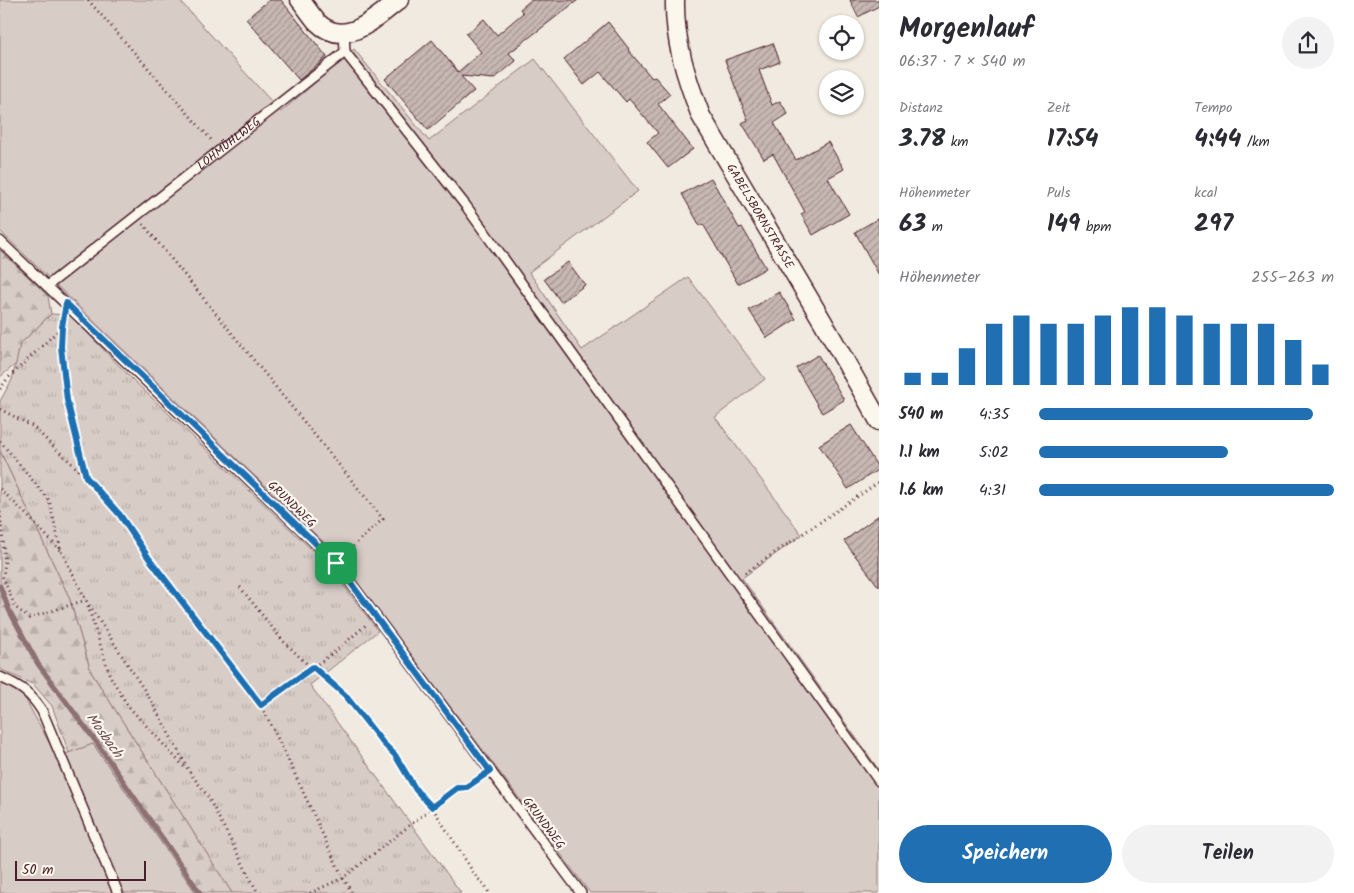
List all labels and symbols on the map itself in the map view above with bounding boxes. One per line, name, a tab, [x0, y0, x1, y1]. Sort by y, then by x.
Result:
street label: LOHMÜHLWEG	[193, 113, 265, 175]
street label: GABELSBORNSTRASSE	[721, 160, 799, 273]
street label: GRUNDWEG	[263, 476, 320, 532]
pin	[315, 542, 357, 584]
water label: Mosbach	[80, 708, 129, 764]
street label: GRUNDWEG	[518, 793, 570, 853]
scale bar	[15, 858, 146, 881]

